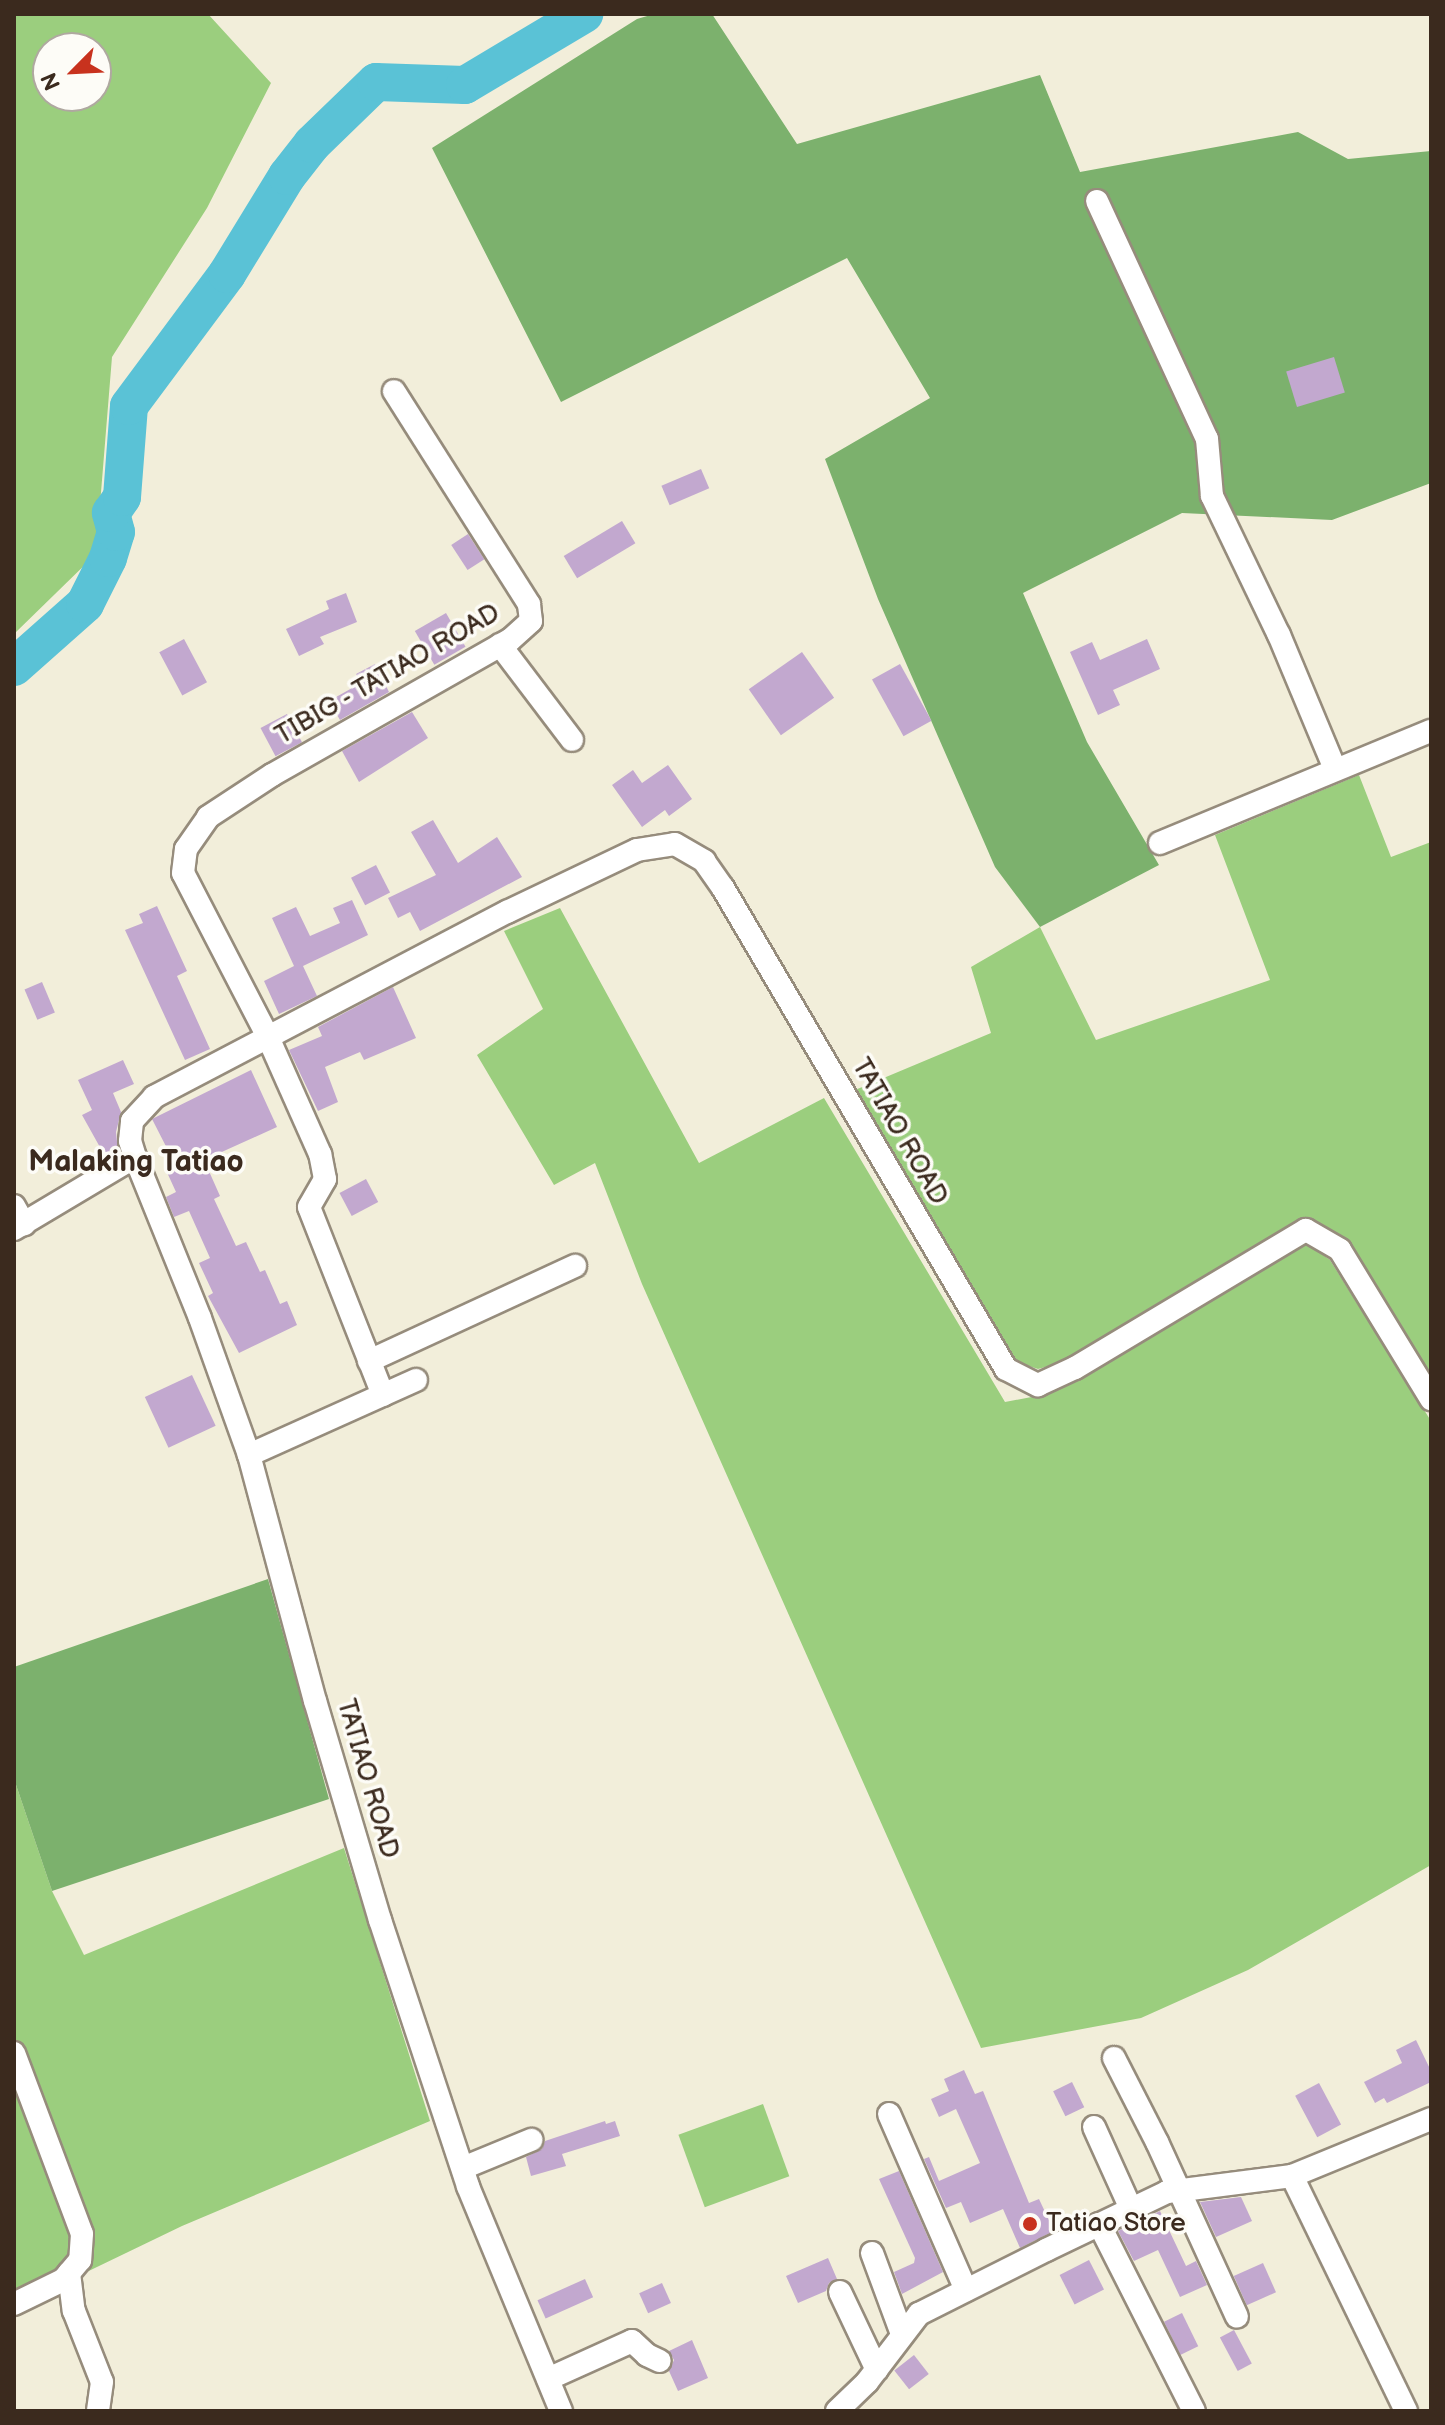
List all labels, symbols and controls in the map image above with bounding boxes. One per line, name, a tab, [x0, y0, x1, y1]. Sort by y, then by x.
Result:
north arrow	[32, 32, 112, 112]
text: N	[36, 68, 67, 94]
street label: TIBIG - TATIAO ROAD	[269, 597, 507, 753]
street label: TATIAO ROAD	[844, 1053, 954, 1211]
district label: Malaking Tatiao	[28, 1144, 244, 1180]
street label: TATIAO ROAD	[329, 1696, 405, 1862]
place label: Tatiao Store	[1046, 2208, 1186, 2240]
marker: Tatiao Store	[1021, 2215, 1039, 2233]

